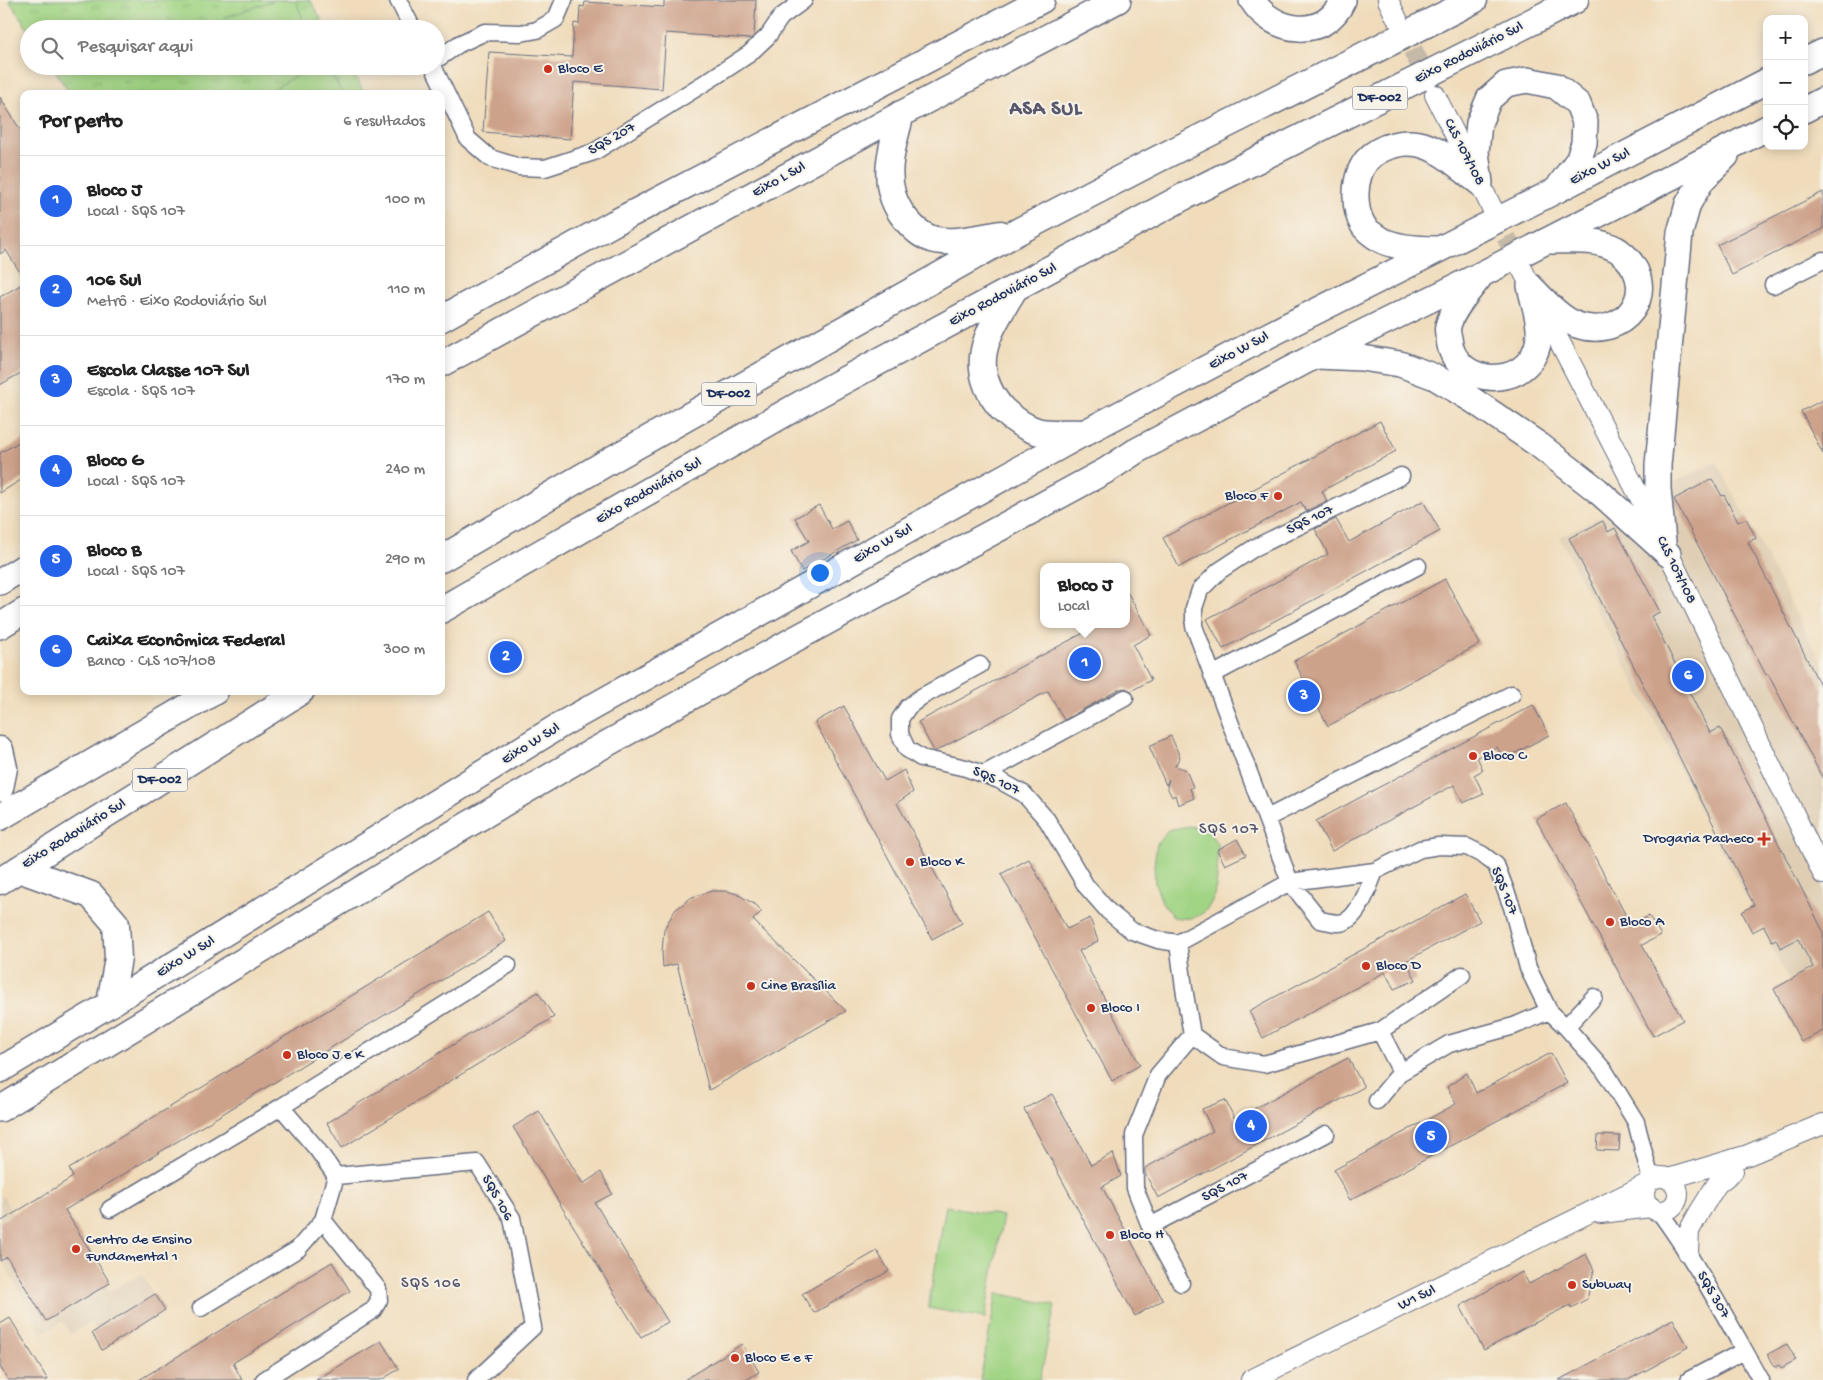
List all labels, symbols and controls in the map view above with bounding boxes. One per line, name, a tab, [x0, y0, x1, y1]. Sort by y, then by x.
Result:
map controls	[1763, 15, 1808, 150]
button: +	[1763, 15, 1808, 60]
street label: Eixo Rodoviário Sul	[1412, 18, 1526, 88]
search box	[20, 20, 445, 75]
icon: search	[38, 34, 66, 62]
text: Pesquisar aqui	[78, 36, 193, 59]
place label: Bloco E	[557, 60, 603, 78]
button: −	[1763, 60, 1808, 105]
marker: Bloco E	[542, 63, 554, 75]
road number: DF-002	[1352, 86, 1408, 110]
district label: ASA SUL	[1009, 99, 1083, 122]
button: locate	[1763, 105, 1808, 150]
text: Por perto	[40, 110, 123, 135]
text: 6 resultados	[343, 113, 425, 132]
street label: CLS 107/108	[1439, 115, 1489, 189]
street label: SQS 207	[585, 118, 640, 160]
street label: Eixo W Sul	[1567, 144, 1633, 190]
street label: Eixo L Sul	[749, 158, 809, 202]
text: Bloco J	[87, 180, 142, 203]
text: 1	[53, 191, 59, 210]
text: 100 m	[385, 191, 425, 210]
text: Local · SQS 107	[87, 203, 185, 222]
street label: Eixo Rodoviário Sul	[946, 259, 1060, 331]
text: 106 Sul	[87, 270, 142, 293]
text: 2	[52, 281, 60, 300]
text: 110 m	[388, 281, 425, 300]
text: Metrô · Eixo Rodoviário Sul	[87, 293, 267, 312]
street label: Eixo W Sul	[1206, 328, 1272, 374]
text: Escola Classe 107 Sul	[87, 360, 249, 383]
text: 3	[52, 371, 60, 390]
text: 170 m	[386, 371, 425, 390]
road number: DF-002	[702, 382, 756, 406]
text: Escola · SQS 107	[87, 383, 195, 402]
text: Bloco G	[87, 450, 144, 473]
street label: Eixo Rodoviário Sul	[593, 453, 705, 529]
text: 4	[52, 461, 60, 480]
text: 240 m	[385, 461, 425, 480]
text: Local · SQS 107	[87, 473, 185, 492]
place label: Bloco F	[1224, 487, 1269, 505]
marker: Bloco F	[1272, 490, 1284, 502]
street label: SQS 107	[1284, 500, 1337, 539]
street label: Eixo W Sul	[850, 520, 916, 568]
street label: CLS 107/108	[1652, 533, 1700, 607]
text: Bloco B	[87, 540, 141, 563]
text: 5	[52, 551, 60, 570]
text: 290 m	[385, 551, 425, 570]
your location	[807, 560, 833, 586]
text: Local · SQS 107	[87, 563, 185, 582]
popup	[1040, 563, 1130, 628]
text: Bloco J	[1058, 575, 1112, 598]
text: Local	[1058, 598, 1090, 617]
text: Caixa Econômica Federal	[87, 630, 285, 653]
pin: 2	[490, 638, 522, 676]
text: 6	[52, 641, 60, 660]
text: 300 m	[383, 641, 425, 660]
pin: 1	[1069, 644, 1101, 682]
text: Banco · CLS 107/108	[87, 653, 216, 672]
pin: 6	[1672, 657, 1704, 695]
pin: 3	[1288, 677, 1320, 715]
street label: Eixo W Sul	[498, 719, 564, 769]
place label: Bloco C	[1482, 747, 1527, 765]
marker: Bloco C	[1467, 750, 1479, 762]
street label: SQS 107	[970, 762, 1024, 800]
road number: DF-002	[132, 768, 188, 792]
street label: Eixo Rodoviário Sul	[19, 795, 129, 873]
district label: SQS 107	[1199, 821, 1259, 840]
place label: Drogaria Pacheco	[1642, 830, 1754, 848]
marker: Drogaria Pacheco	[1758, 833, 1770, 845]
place label: Bloco K	[919, 853, 965, 871]
marker: Bloco K	[904, 856, 916, 868]
street label: SQS 107	[1486, 864, 1522, 919]
place label: Bloco A	[1619, 913, 1665, 931]
marker: Bloco A	[1604, 916, 1616, 928]
street label: Eixo W Sul	[153, 932, 219, 982]
place label: Bloco D	[1375, 957, 1421, 975]
marker: Bloco D	[1360, 960, 1372, 972]
place label: Cine Brasília	[761, 977, 836, 995]
marker: Cine Brasília	[745, 980, 757, 992]
place label: Bloco I	[1100, 999, 1140, 1017]
marker: Bloco I	[1085, 1002, 1097, 1014]
place label: Bloco J e K	[296, 1046, 365, 1064]
marker: Bloco J e K	[281, 1049, 293, 1061]
pin: 4	[1235, 1107, 1267, 1145]
pin: 5	[1415, 1118, 1447, 1156]
street label: SQS 107	[1199, 1167, 1252, 1207]
street label: SQS 106	[477, 1172, 517, 1224]
place label: Bloco H	[1119, 1226, 1164, 1244]
marker: Bloco H	[1104, 1229, 1116, 1241]
place label: Centro de Ensino Fundamental 1	[85, 1231, 192, 1266]
marker: Centro de Ensino Fundamental 1	[70, 1243, 82, 1255]
street label: SQS 307	[1692, 1268, 1734, 1323]
district label: SQS 106	[401, 1275, 461, 1294]
place label: Subway	[1582, 1276, 1632, 1294]
marker: Subway	[1566, 1279, 1578, 1291]
street label: W1 Sul	[1395, 1281, 1439, 1315]
place label: Bloco E e F	[744, 1349, 813, 1367]
marker: Bloco E e F	[729, 1352, 741, 1364]

